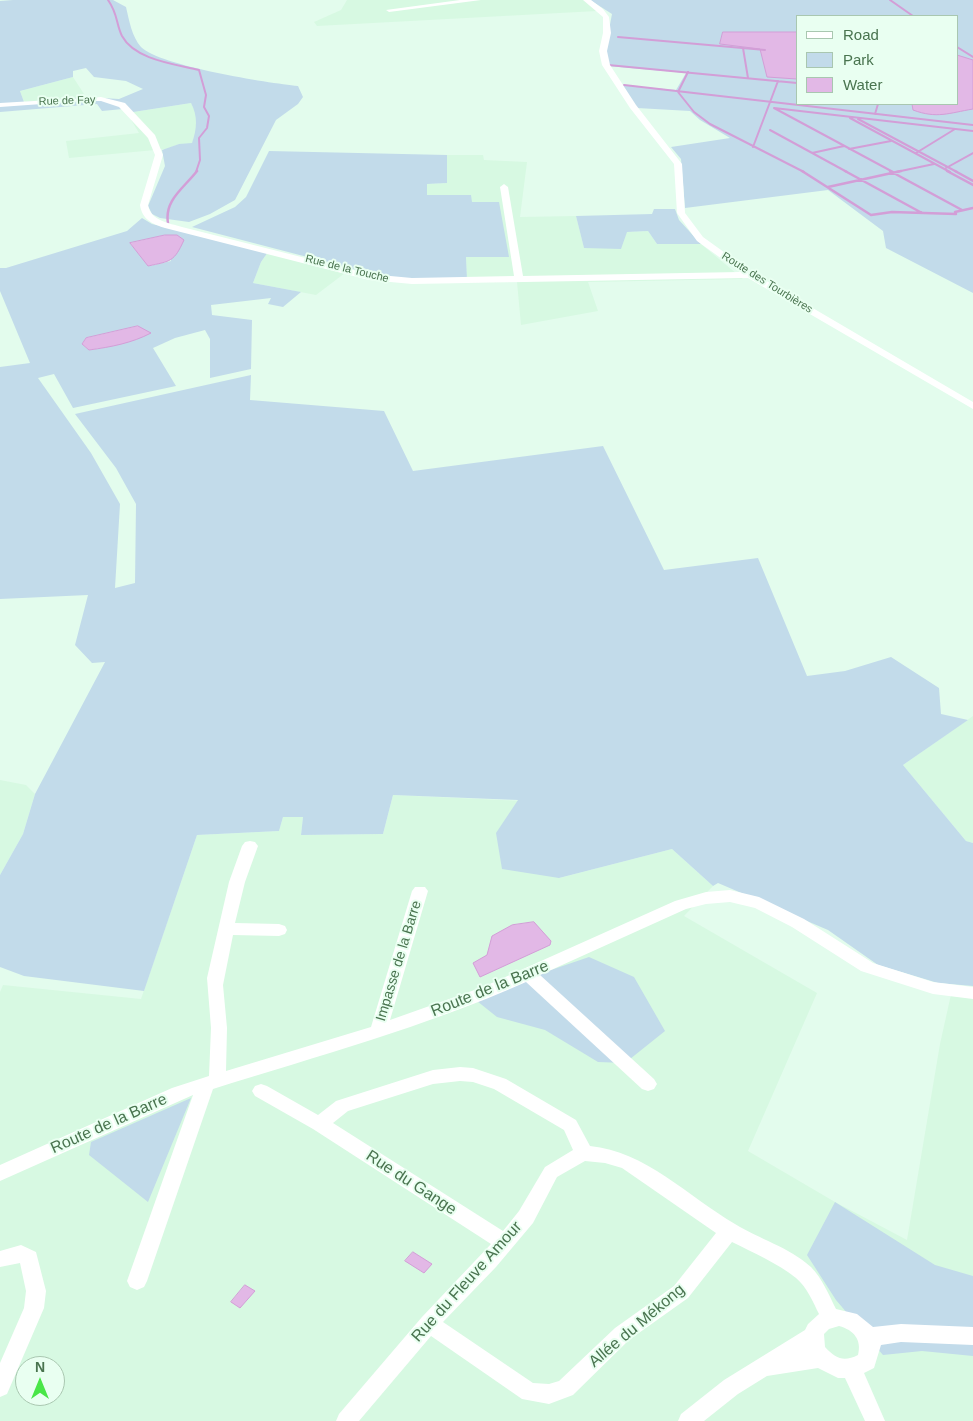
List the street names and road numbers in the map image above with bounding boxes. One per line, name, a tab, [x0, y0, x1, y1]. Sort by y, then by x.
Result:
street label: Rue de Fay	[38, 93, 96, 109]
street label: Route des Tourbières	[719, 250, 815, 316]
street label: Rue de la Touche	[304, 252, 390, 286]
street label: Impasse de la Barre	[373, 899, 425, 1023]
street label: Route de la Barre	[428, 957, 552, 1021]
street label: Route de la Barre	[48, 1090, 170, 1158]
street label: Rue du Gange	[362, 1147, 460, 1219]
street label: Rue du Fleuve Amour	[408, 1218, 526, 1346]
street label: Allée du Mékong	[585, 1280, 689, 1372]

